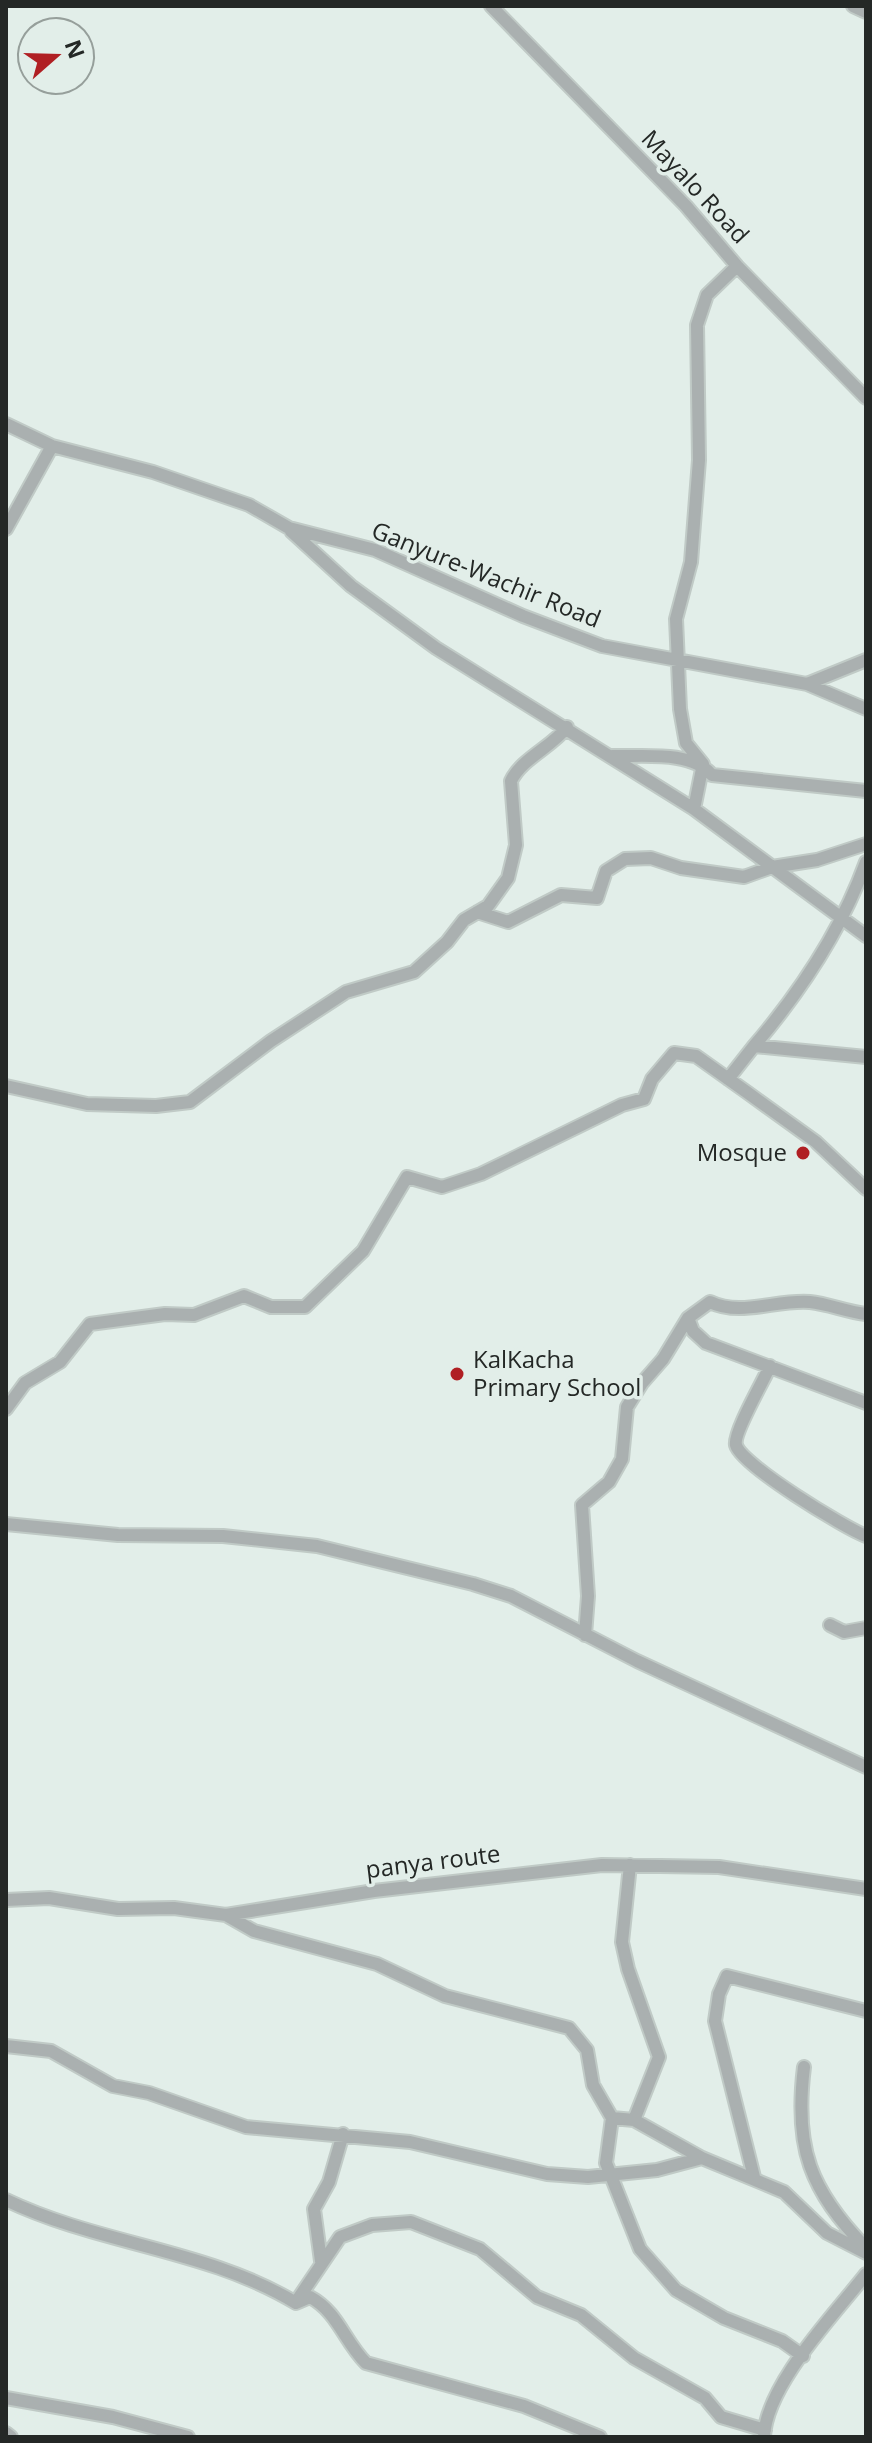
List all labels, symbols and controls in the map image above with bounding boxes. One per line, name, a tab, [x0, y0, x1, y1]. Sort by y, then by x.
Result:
north arrow	[16, 16, 96, 96]
text: N	[59, 35, 93, 62]
street label: Mayalo Road	[635, 122, 757, 250]
street label: Ganyure-Wachir Road	[367, 513, 606, 635]
place label: Mosque	[697, 1135, 787, 1168]
marker: Mosque	[794, 1144, 812, 1162]
place label: KalKacha Primary School	[473, 1342, 641, 1403]
marker: KalKacha Primary School	[448, 1365, 466, 1383]
street label: panya route	[364, 1836, 502, 1885]

